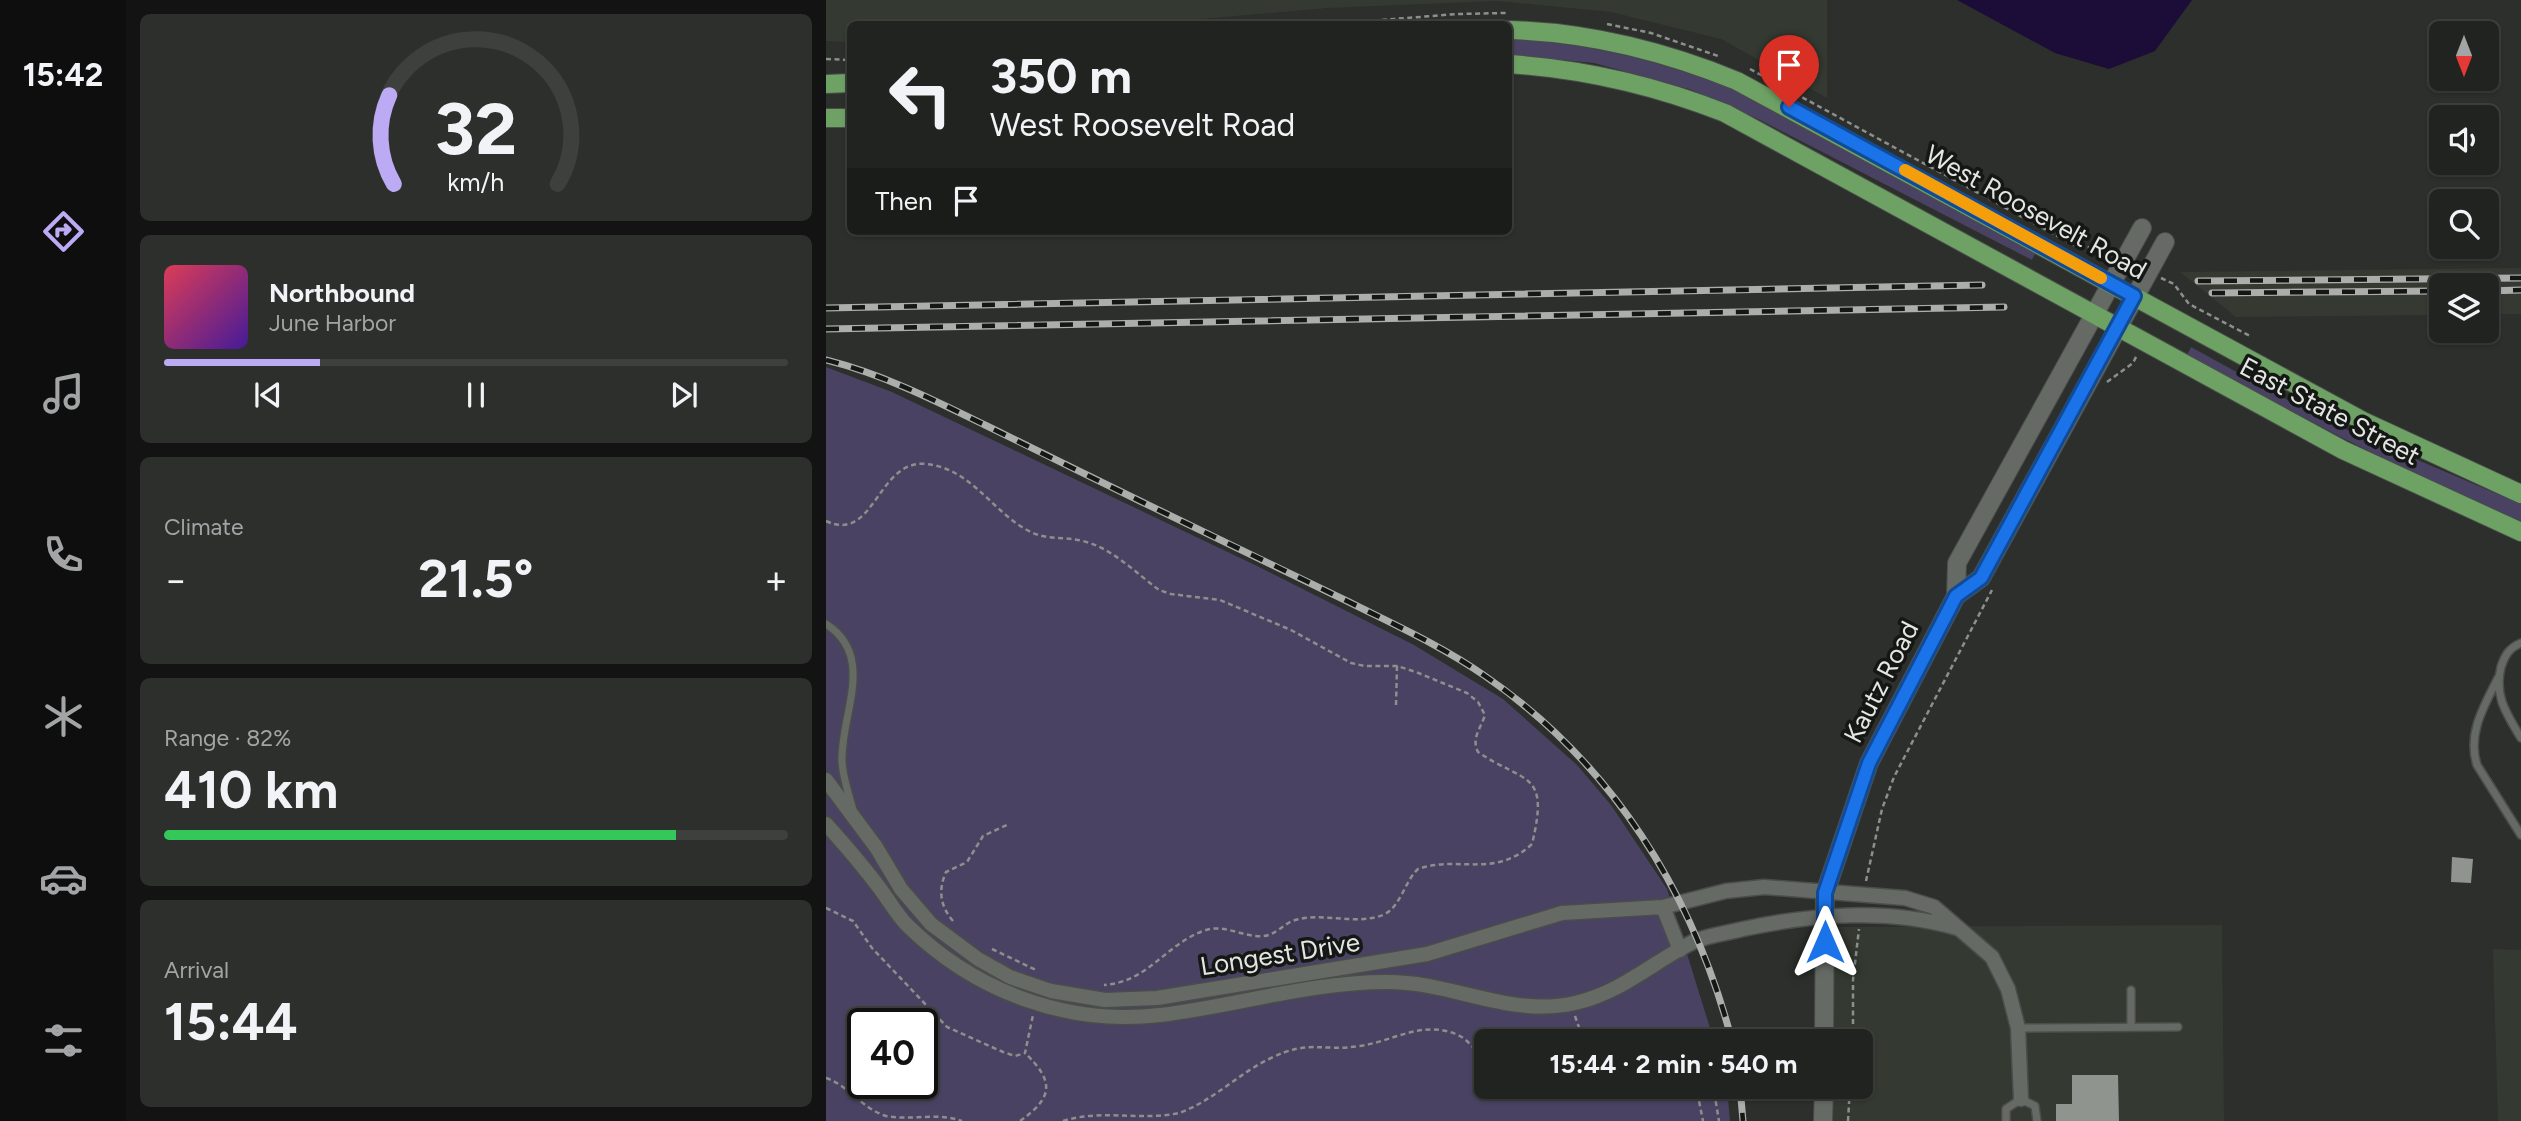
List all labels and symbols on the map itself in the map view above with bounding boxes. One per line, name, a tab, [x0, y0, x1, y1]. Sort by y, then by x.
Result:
north arrow	[2429, 21, 2499, 91]
pin	[1759, 35, 1819, 107]
street label: West Roosevelt Road	[1920, 138, 2152, 286]
street label: East State Street	[2235, 350, 2426, 472]
street label: Kautz Road	[1837, 616, 1925, 748]
position arrow	[1788, 905, 1862, 979]
street label: Longest Drive	[1198, 926, 1362, 982]
speed limit sign: 40	[847, 1008, 938, 1099]

